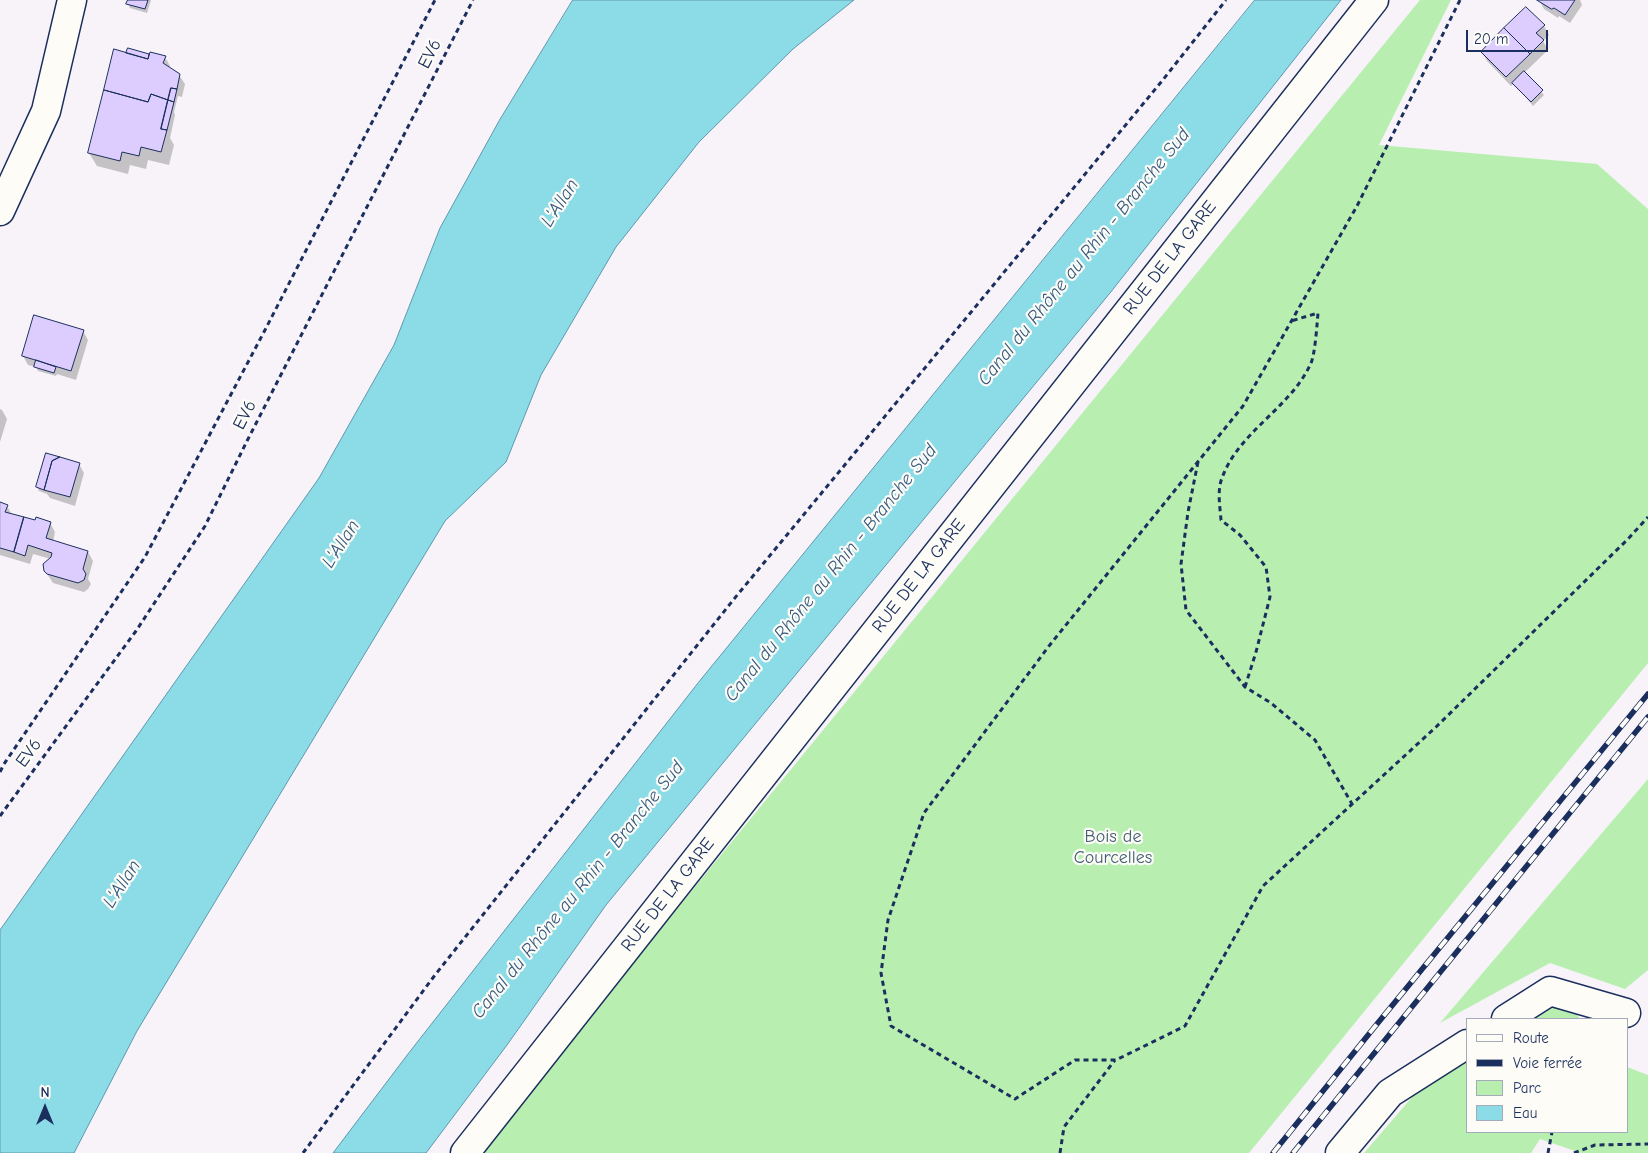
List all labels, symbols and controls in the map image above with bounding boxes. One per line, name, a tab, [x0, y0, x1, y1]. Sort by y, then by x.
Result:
scale bar	[1468, 20, 1550, 52]
text: 20 m	[1474, 30, 1508, 48]
street label: EV6	[414, 36, 446, 72]
water label: Canal du Rhône au Rhin - Branche Sud	[973, 124, 1195, 390]
water label: L'Allan	[536, 175, 584, 231]
street label: RUE DE LA GARE	[1119, 197, 1221, 319]
street label: EV6	[229, 397, 261, 433]
water label: Canal du Rhône au Rhin - Branche Sud	[720, 440, 942, 706]
street label: RUE DE LA GARE	[868, 515, 970, 637]
water label: L'Allan	[317, 516, 365, 572]
street label: EV6	[11, 734, 47, 772]
water label: Canal du Rhône au Rhin - Branche Sud	[467, 757, 689, 1023]
park label: Bois de Courcelles	[1074, 826, 1152, 869]
street label: RUE DE LA GARE	[617, 834, 719, 956]
water label: L'Allan	[98, 856, 146, 912]
legend	[1466, 1018, 1628, 1133]
text: Route	[1513, 1029, 1549, 1047]
text: Voie ferrée	[1513, 1054, 1582, 1072]
text: Parc	[1513, 1079, 1541, 1097]
north arrow	[20, 1083, 70, 1133]
text: N	[40, 1084, 50, 1101]
text: Eau	[1513, 1104, 1537, 1122]

